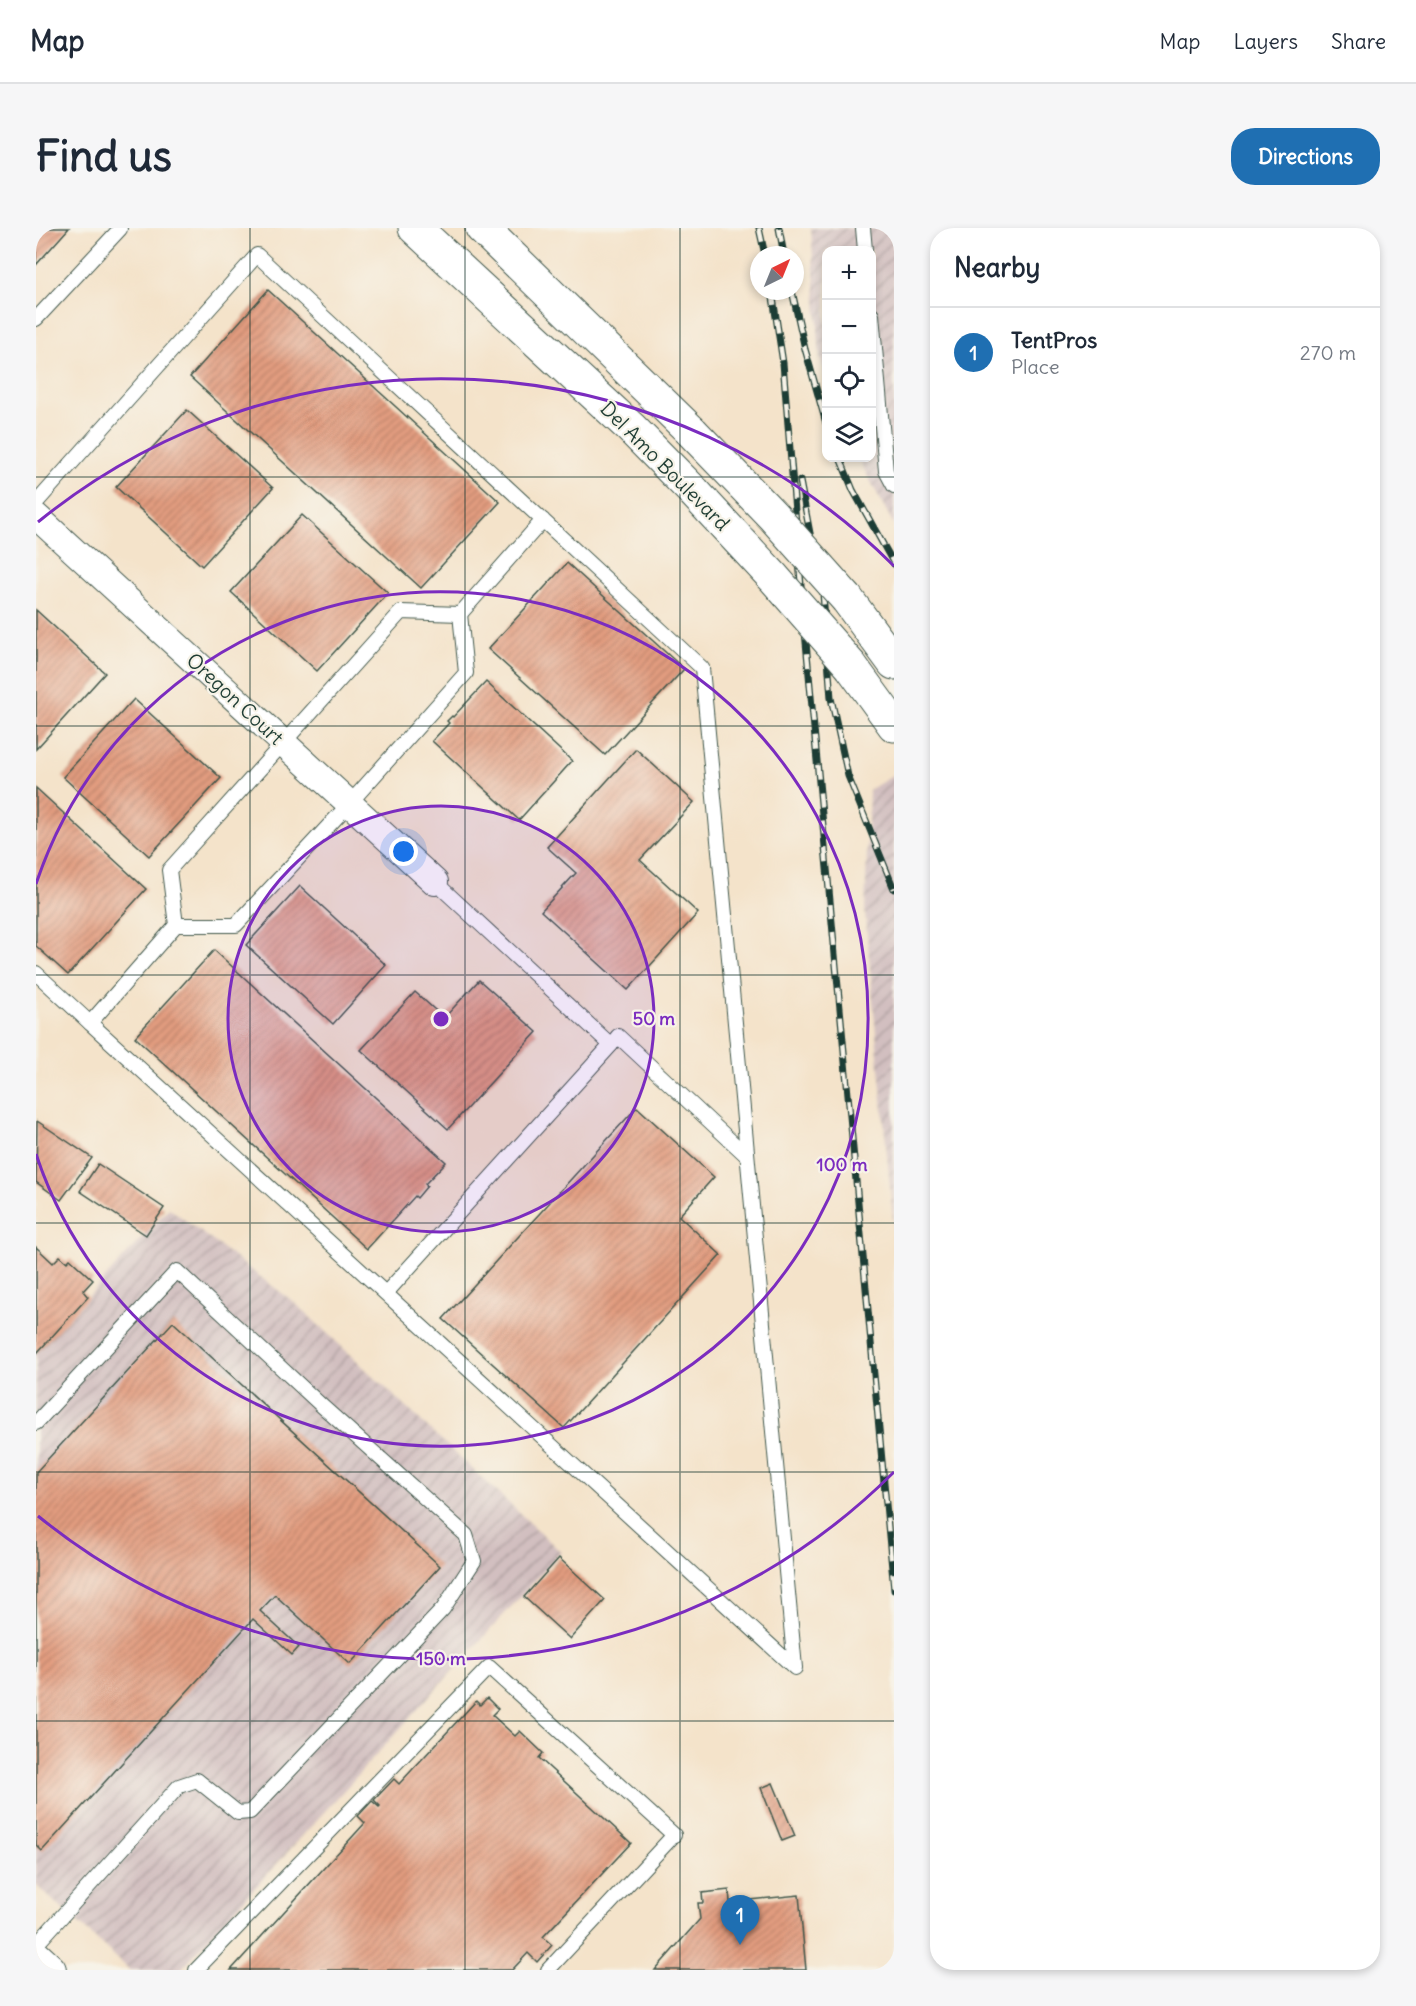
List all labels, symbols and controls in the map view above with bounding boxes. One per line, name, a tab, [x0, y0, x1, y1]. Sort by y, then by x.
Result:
text: Map	[30, 23, 84, 59]
text: Map	[1160, 28, 1200, 55]
text: Layers	[1233, 28, 1298, 55]
text: Share	[1331, 28, 1386, 55]
button: Directions	[1231, 128, 1380, 185]
text: Find us	[36, 130, 172, 182]
north arrow	[750, 246, 804, 300]
map controls	[822, 246, 876, 462]
button: +	[822, 246, 876, 300]
text: Nearby	[954, 251, 1040, 284]
button: −	[822, 300, 876, 354]
text: TentPros	[1011, 326, 1097, 354]
text: 1	[970, 340, 977, 365]
text: 270 m	[1300, 340, 1356, 365]
button: locate	[822, 354, 876, 408]
text: Place	[1011, 354, 1059, 379]
street label: Del Amo Boulevard	[595, 396, 735, 536]
button: layers	[822, 408, 876, 462]
street label: Oregon Court	[182, 647, 289, 750]
your location	[389, 837, 418, 866]
text: 50 m	[633, 1007, 675, 1030]
centre of rings	[431, 1009, 451, 1029]
text: 100 m	[817, 1153, 868, 1176]
text: 150 m	[416, 1647, 466, 1670]
pin: 1	[720, 1896, 760, 1945]

